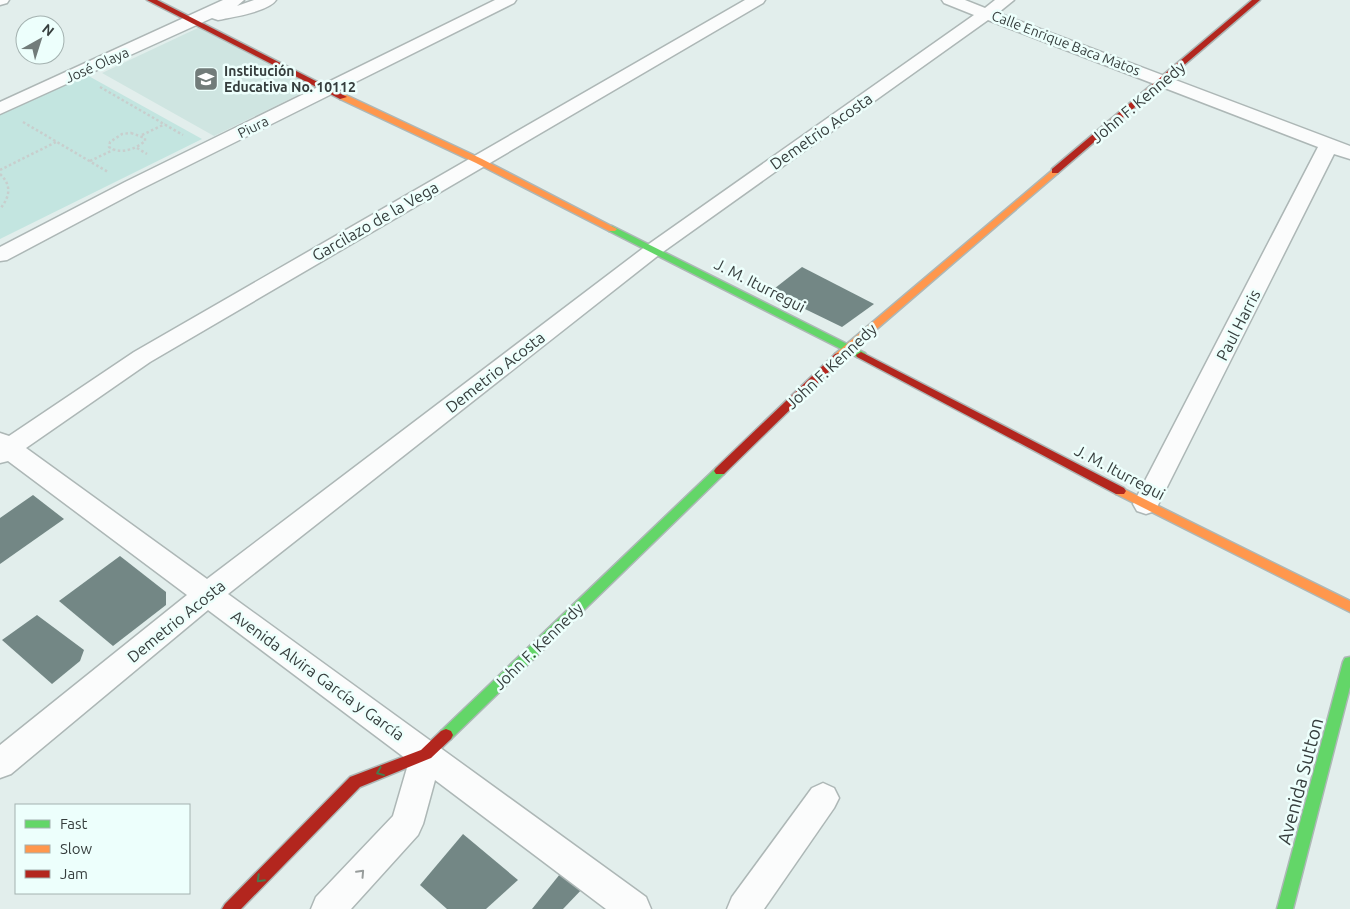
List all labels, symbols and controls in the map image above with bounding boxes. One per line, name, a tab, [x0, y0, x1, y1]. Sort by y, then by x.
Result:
street label: Calle Enrique Baca Matos	[989, 7, 1143, 79]
north arrow	[15, 15, 65, 65]
text: N	[39, 20, 57, 39]
street label: José Olaya	[63, 44, 131, 86]
street label: John F. Kennedy	[1087, 57, 1189, 146]
place label: Institución Educativa No. 10112	[224, 63, 356, 95]
school or university icon: Institución Educativa No. 10112	[193, 66, 219, 92]
street label: Demetrio Acosta	[766, 89, 876, 173]
street label: Piura	[235, 113, 271, 141]
street label: Garcilazo de la Vega	[309, 178, 441, 264]
street label: J. M. Iturregui	[712, 254, 808, 316]
street label: Paul Harris	[1213, 287, 1264, 363]
street label: John F. Kennedy	[782, 319, 880, 412]
street label: Demetrio Acosta	[442, 328, 548, 416]
street label: J. M. Iturregui	[1072, 441, 1168, 503]
street label: Demetrio Acosta	[123, 576, 229, 666]
street label: John F. Kennedy	[490, 599, 586, 693]
street label: Avenida Alvira García y García	[228, 606, 408, 744]
street label: Avenida Sutton	[1273, 715, 1327, 847]
one-way arrow	[376, 766, 385, 776]
legend	[15, 804, 190, 894]
text: Fast	[60, 815, 88, 832]
text: Slow	[60, 840, 93, 857]
text: Jam	[60, 865, 88, 882]
one-way arrow	[355, 870, 364, 879]
one-way arrow	[257, 873, 266, 882]

